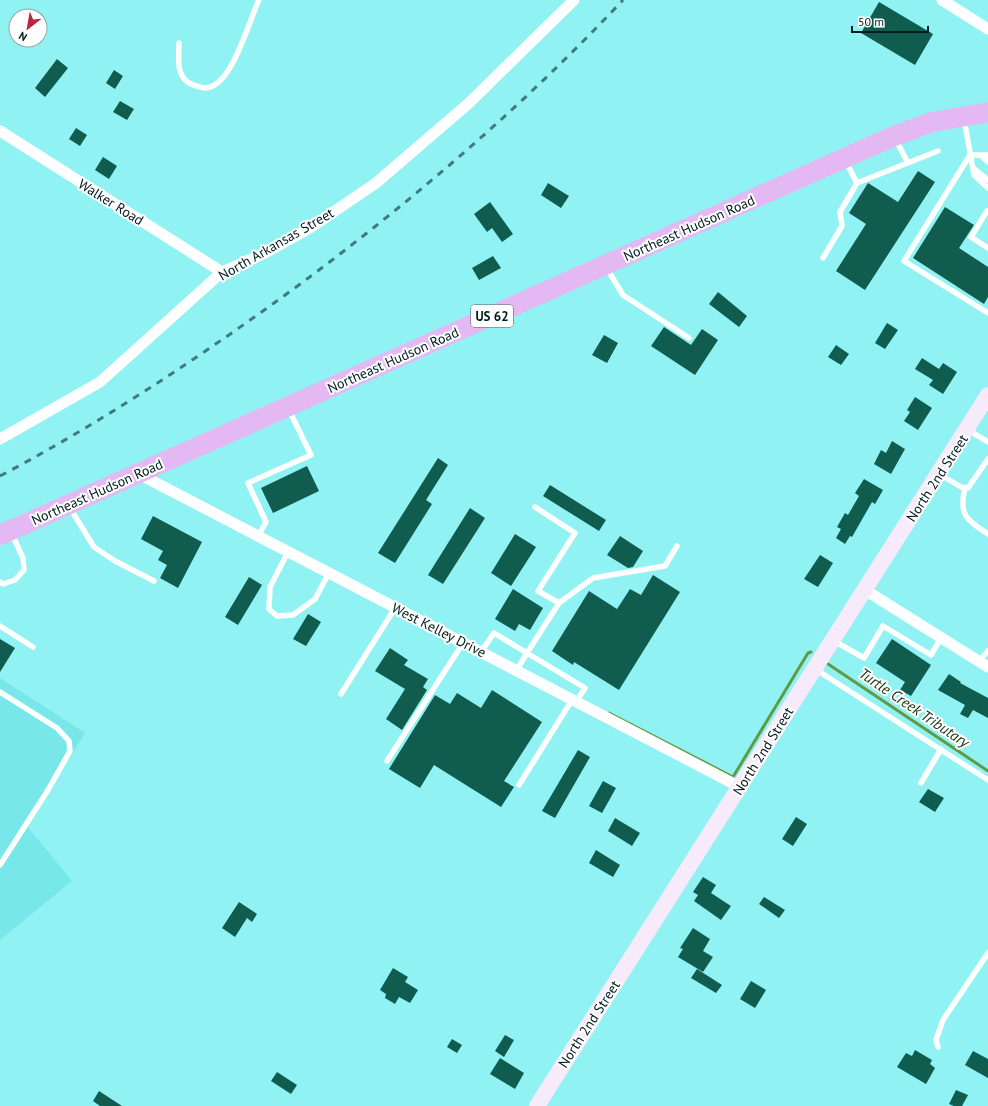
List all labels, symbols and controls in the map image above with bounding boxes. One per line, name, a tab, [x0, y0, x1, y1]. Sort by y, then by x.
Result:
north arrow	[8, 8, 48, 48]
scale bar	[852, 8, 928, 34]
text: 50 m	[858, 14, 884, 29]
text: N	[16, 29, 30, 44]
street label: Walker Road	[75, 175, 147, 229]
street label: Northeast Hudson Road	[621, 191, 757, 265]
street label: North Arkansas Street	[215, 204, 337, 284]
road number: US 62	[471, 305, 513, 327]
street label: Northeast Hudson Road	[325, 323, 461, 397]
street label: North 2nd Street	[902, 431, 972, 525]
street label: Northeast Hudson Road	[29, 455, 165, 529]
street label: West Kelley Drive	[389, 598, 489, 662]
water label: Turtle Creek Tributary	[855, 664, 974, 752]
street label: North 2nd Street	[729, 703, 797, 798]
street label: North 2nd Street	[554, 977, 624, 1071]

